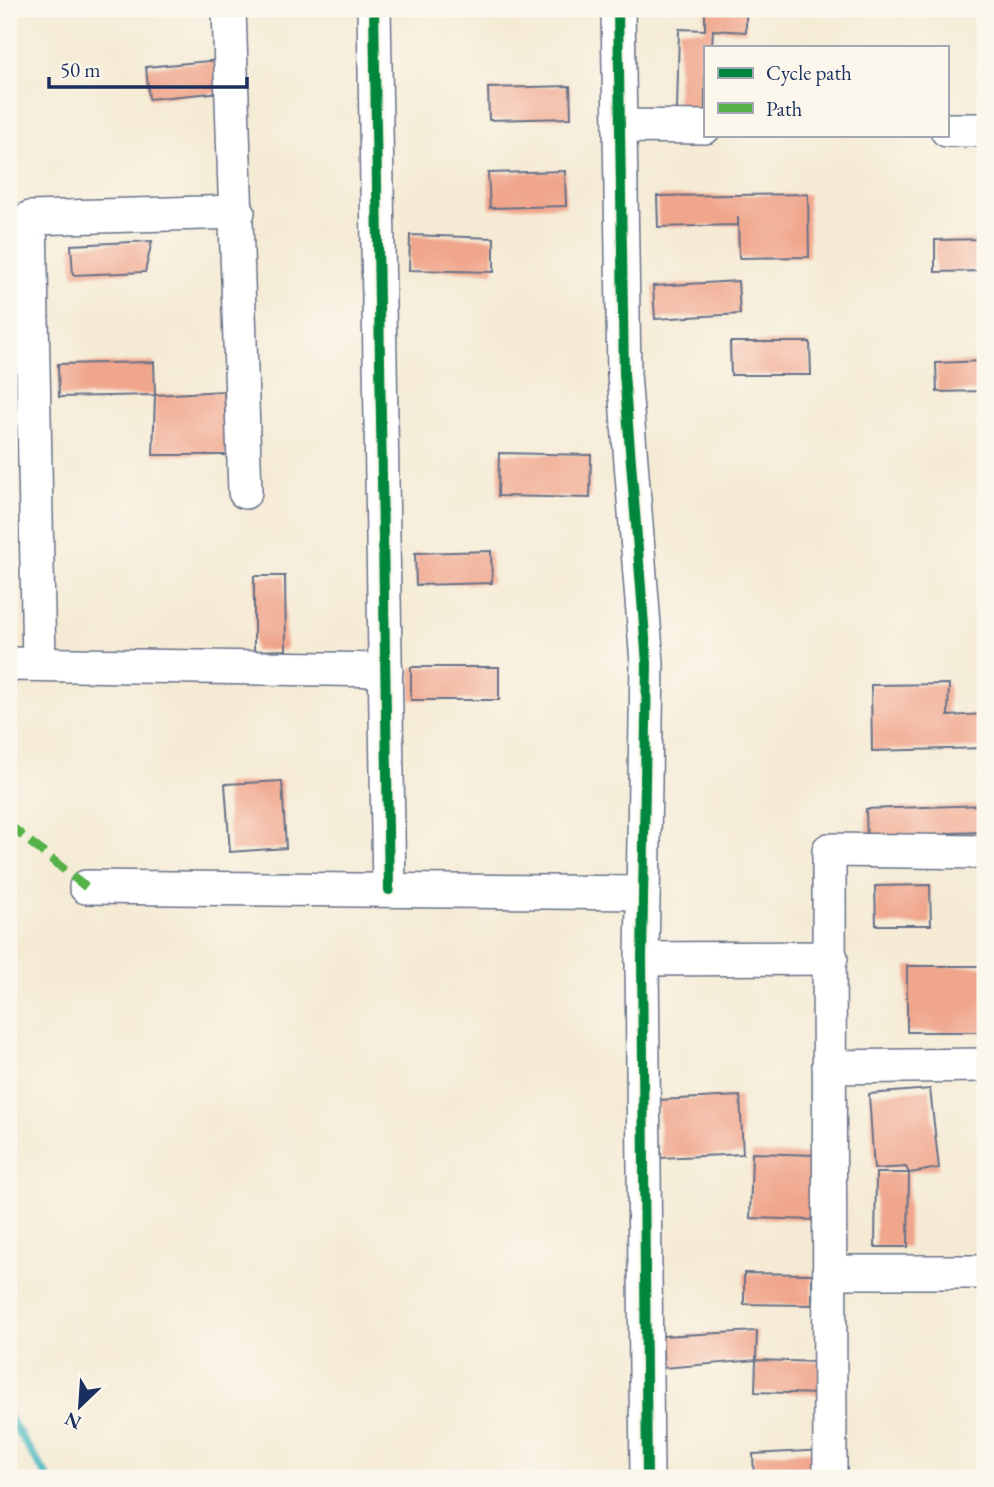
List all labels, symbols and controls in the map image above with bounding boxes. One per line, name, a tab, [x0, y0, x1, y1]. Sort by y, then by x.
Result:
scale bar	[49, 46, 247, 90]
legend	[704, 46, 948, 136]
text: 50 m	[60, 56, 101, 83]
text: Cycle path	[766, 59, 852, 86]
text: Path	[766, 95, 803, 122]
north arrow	[46, 1372, 116, 1442]
text: N	[60, 1406, 85, 1436]

